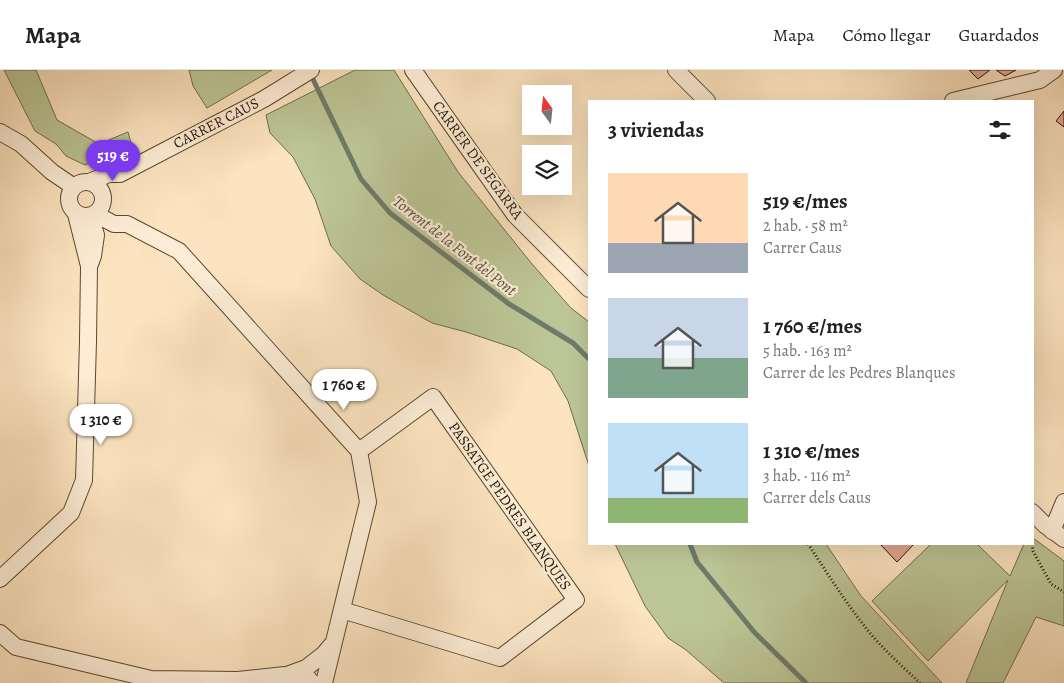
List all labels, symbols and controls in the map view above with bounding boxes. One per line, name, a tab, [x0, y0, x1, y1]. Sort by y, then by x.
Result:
text: Mapa	[25, 19, 81, 51]
text: Mapa	[773, 23, 814, 47]
text: Cómo llegar	[842, 23, 931, 47]
text: Guardados	[959, 23, 1039, 47]
north arrow	[522, 85, 572, 135]
map controls	[522, 85, 572, 195]
street label: CARRER CAUS	[170, 93, 262, 153]
street label: CARRER DE SEGARRA	[428, 97, 528, 224]
text: 3 viviendas	[608, 116, 704, 144]
icon: filters	[986, 116, 1014, 144]
pin: 519 €	[78, 140, 148, 182]
text: 519 €	[97, 145, 129, 167]
button: layers	[522, 145, 572, 195]
text: 519 €/mes	[763, 187, 848, 215]
water label: Torrent de la Font del Pont	[388, 191, 522, 302]
icon: home	[648, 193, 708, 253]
text: 2 hab. · 58 m²	[763, 215, 848, 237]
text: Carrer Caus	[763, 237, 842, 259]
text: 1 760 €/mes	[763, 312, 862, 340]
icon: home	[648, 318, 708, 378]
text: 5 hab. · 163 m²	[763, 340, 852, 362]
text: Carrer de les Pedres Blanques	[763, 362, 955, 384]
pin: 1 760 €	[298, 368, 390, 411]
text: 1 760 €	[323, 374, 365, 396]
pin: 1 310 €	[55, 404, 147, 446]
text: 1 310 €	[80, 409, 122, 431]
street label: PASSATGE PEDRES BLANQUES	[444, 418, 576, 594]
text: 1 310 €/mes	[763, 437, 860, 465]
icon: home	[648, 443, 708, 503]
text: 3 hab. · 116 m²	[763, 465, 850, 487]
text: Carrer dels Caus	[763, 487, 871, 509]

